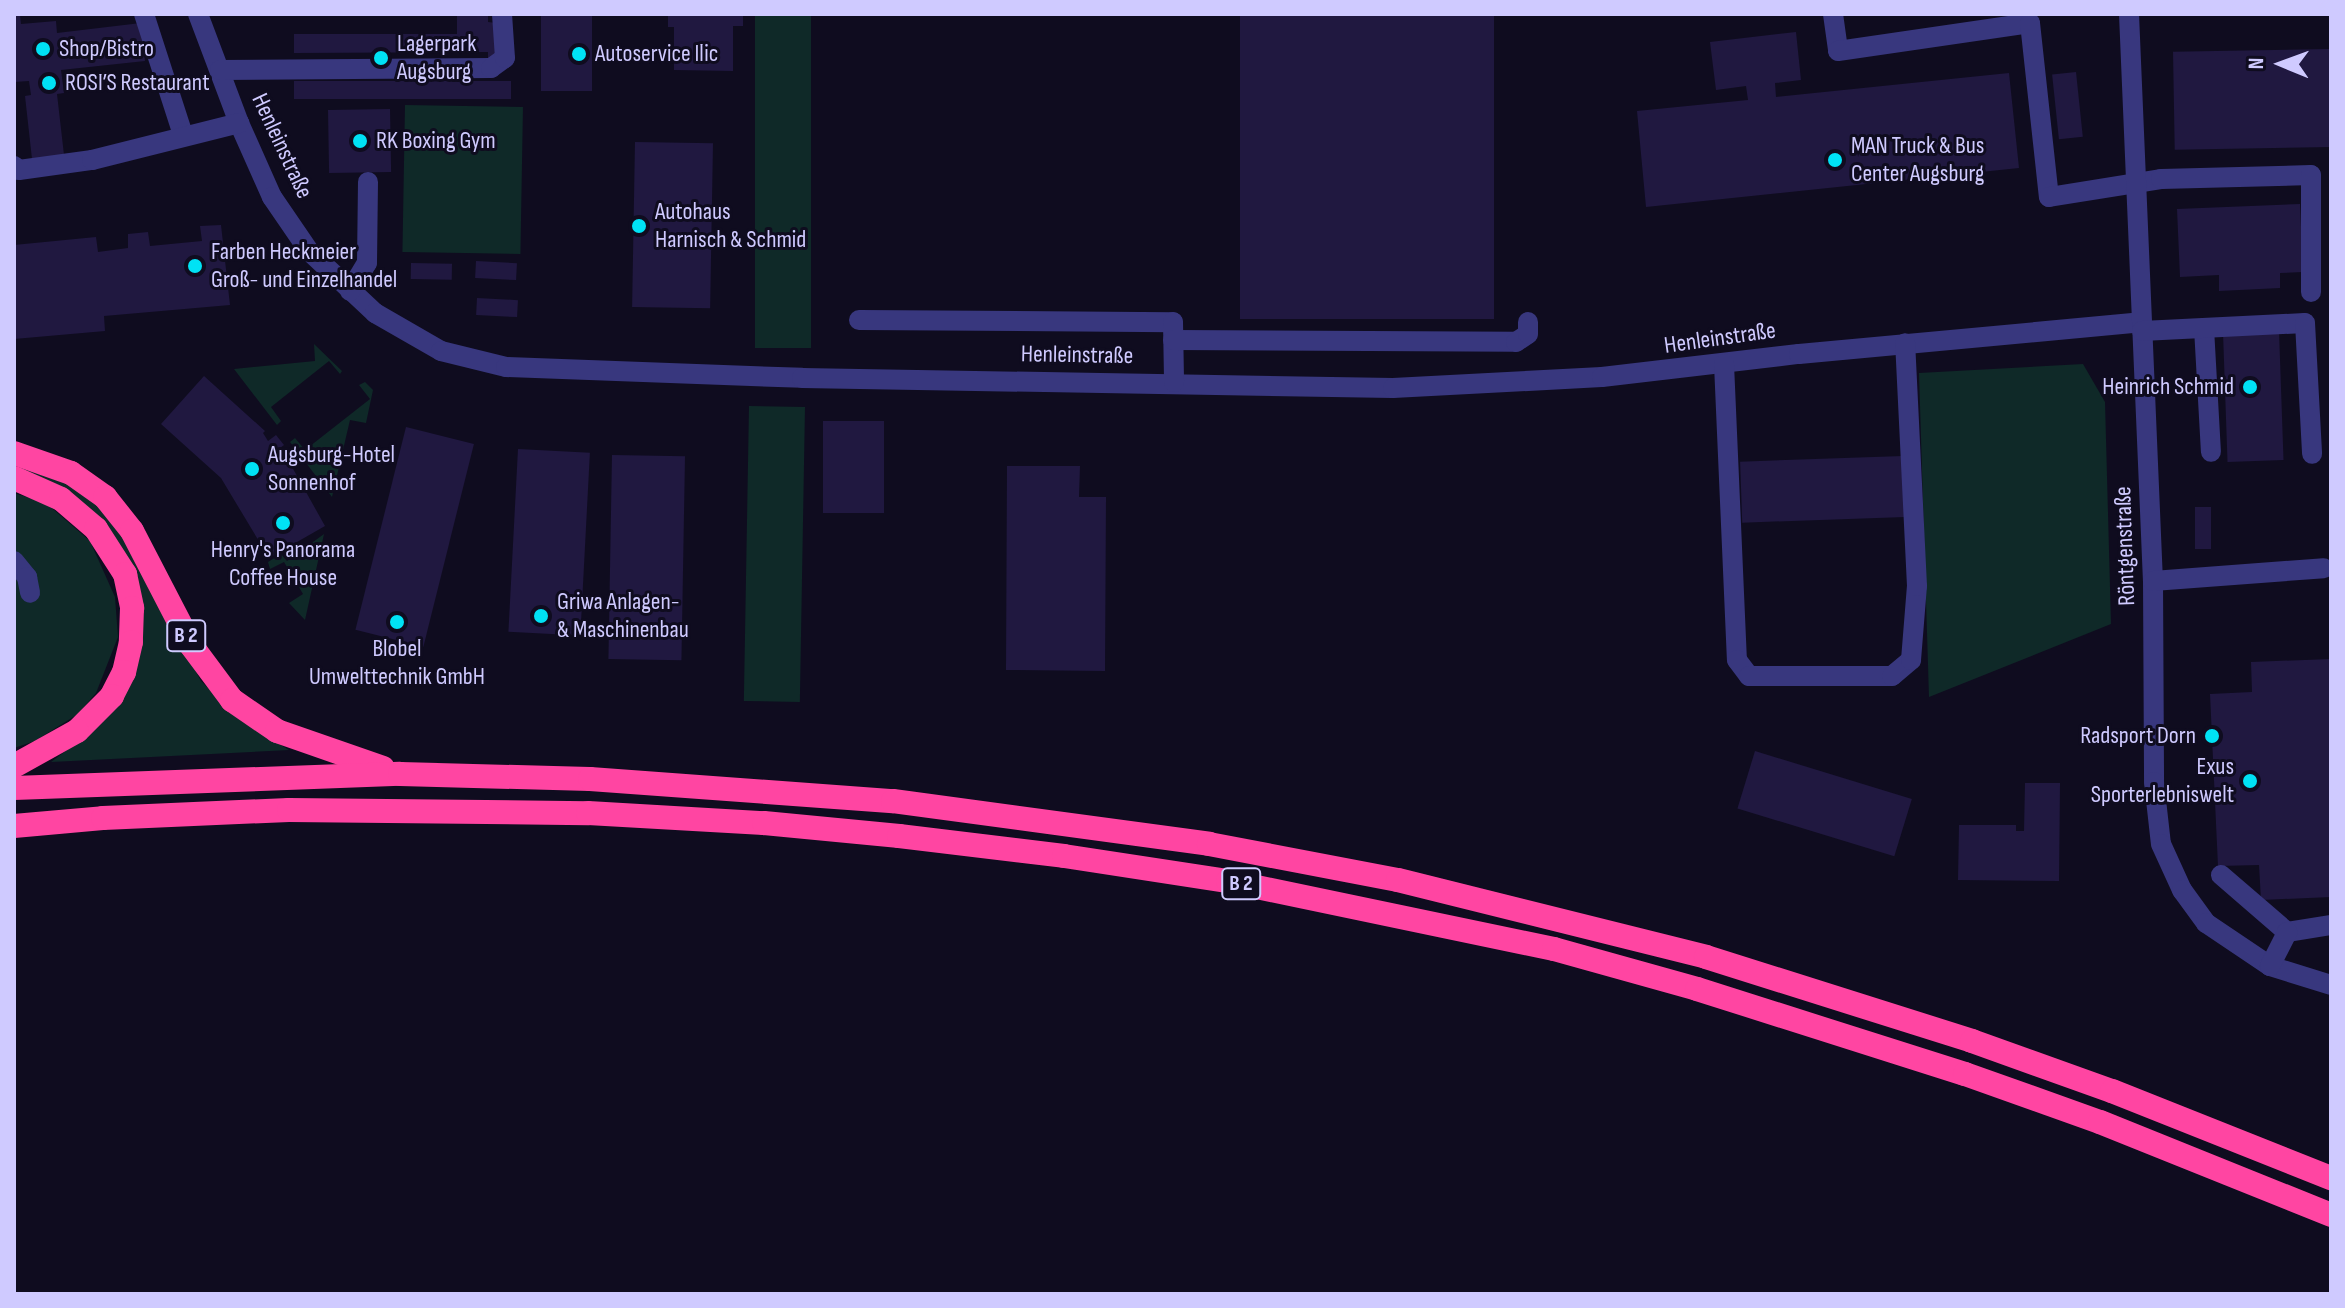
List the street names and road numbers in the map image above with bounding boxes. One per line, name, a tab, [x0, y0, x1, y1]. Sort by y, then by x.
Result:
street label: Henleinstraße	[245, 89, 319, 203]
street label: Henleinstraße	[1662, 316, 1778, 360]
street label: Henleinstraße	[1021, 340, 1133, 370]
street label: Röntgenstraße	[2109, 486, 2141, 606]
road number: B 2	[166, 618, 206, 654]
road number: B 2	[1221, 866, 1261, 902]

